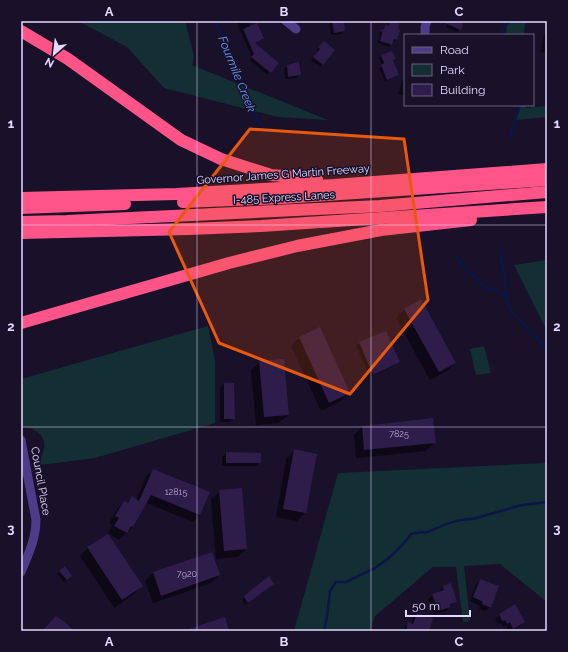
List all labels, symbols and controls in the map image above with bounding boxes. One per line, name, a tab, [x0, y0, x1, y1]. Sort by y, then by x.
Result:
text: A	[105, 4, 114, 19]
text: B	[280, 4, 289, 19]
text: C	[455, 4, 464, 19]
north arrow	[34, 34, 74, 74]
water label: Fourmile Creek	[215, 34, 259, 115]
legend	[404, 34, 534, 106]
text: Road	[440, 43, 469, 57]
text: N	[43, 55, 56, 70]
text: Park	[440, 63, 465, 77]
text: Building	[440, 83, 486, 97]
text: 1	[8, 116, 15, 131]
text: 1	[554, 116, 561, 131]
street label: Governor James G Martin Freeway	[196, 162, 370, 187]
street label: I-485 Express Lanes	[233, 188, 335, 207]
text: 2	[7, 319, 15, 334]
text: 2	[553, 319, 561, 334]
house number: 7825	[389, 429, 409, 439]
street label: Council Place	[28, 446, 53, 517]
house number: 12815	[165, 487, 187, 497]
text: 3	[7, 521, 15, 536]
text: 3	[553, 521, 561, 536]
house number: 7920	[177, 569, 198, 579]
scale bar	[406, 592, 470, 618]
text: 50 m	[412, 599, 440, 613]
text: A	[105, 634, 114, 649]
text: B	[280, 634, 289, 649]
text: C	[455, 634, 464, 649]

